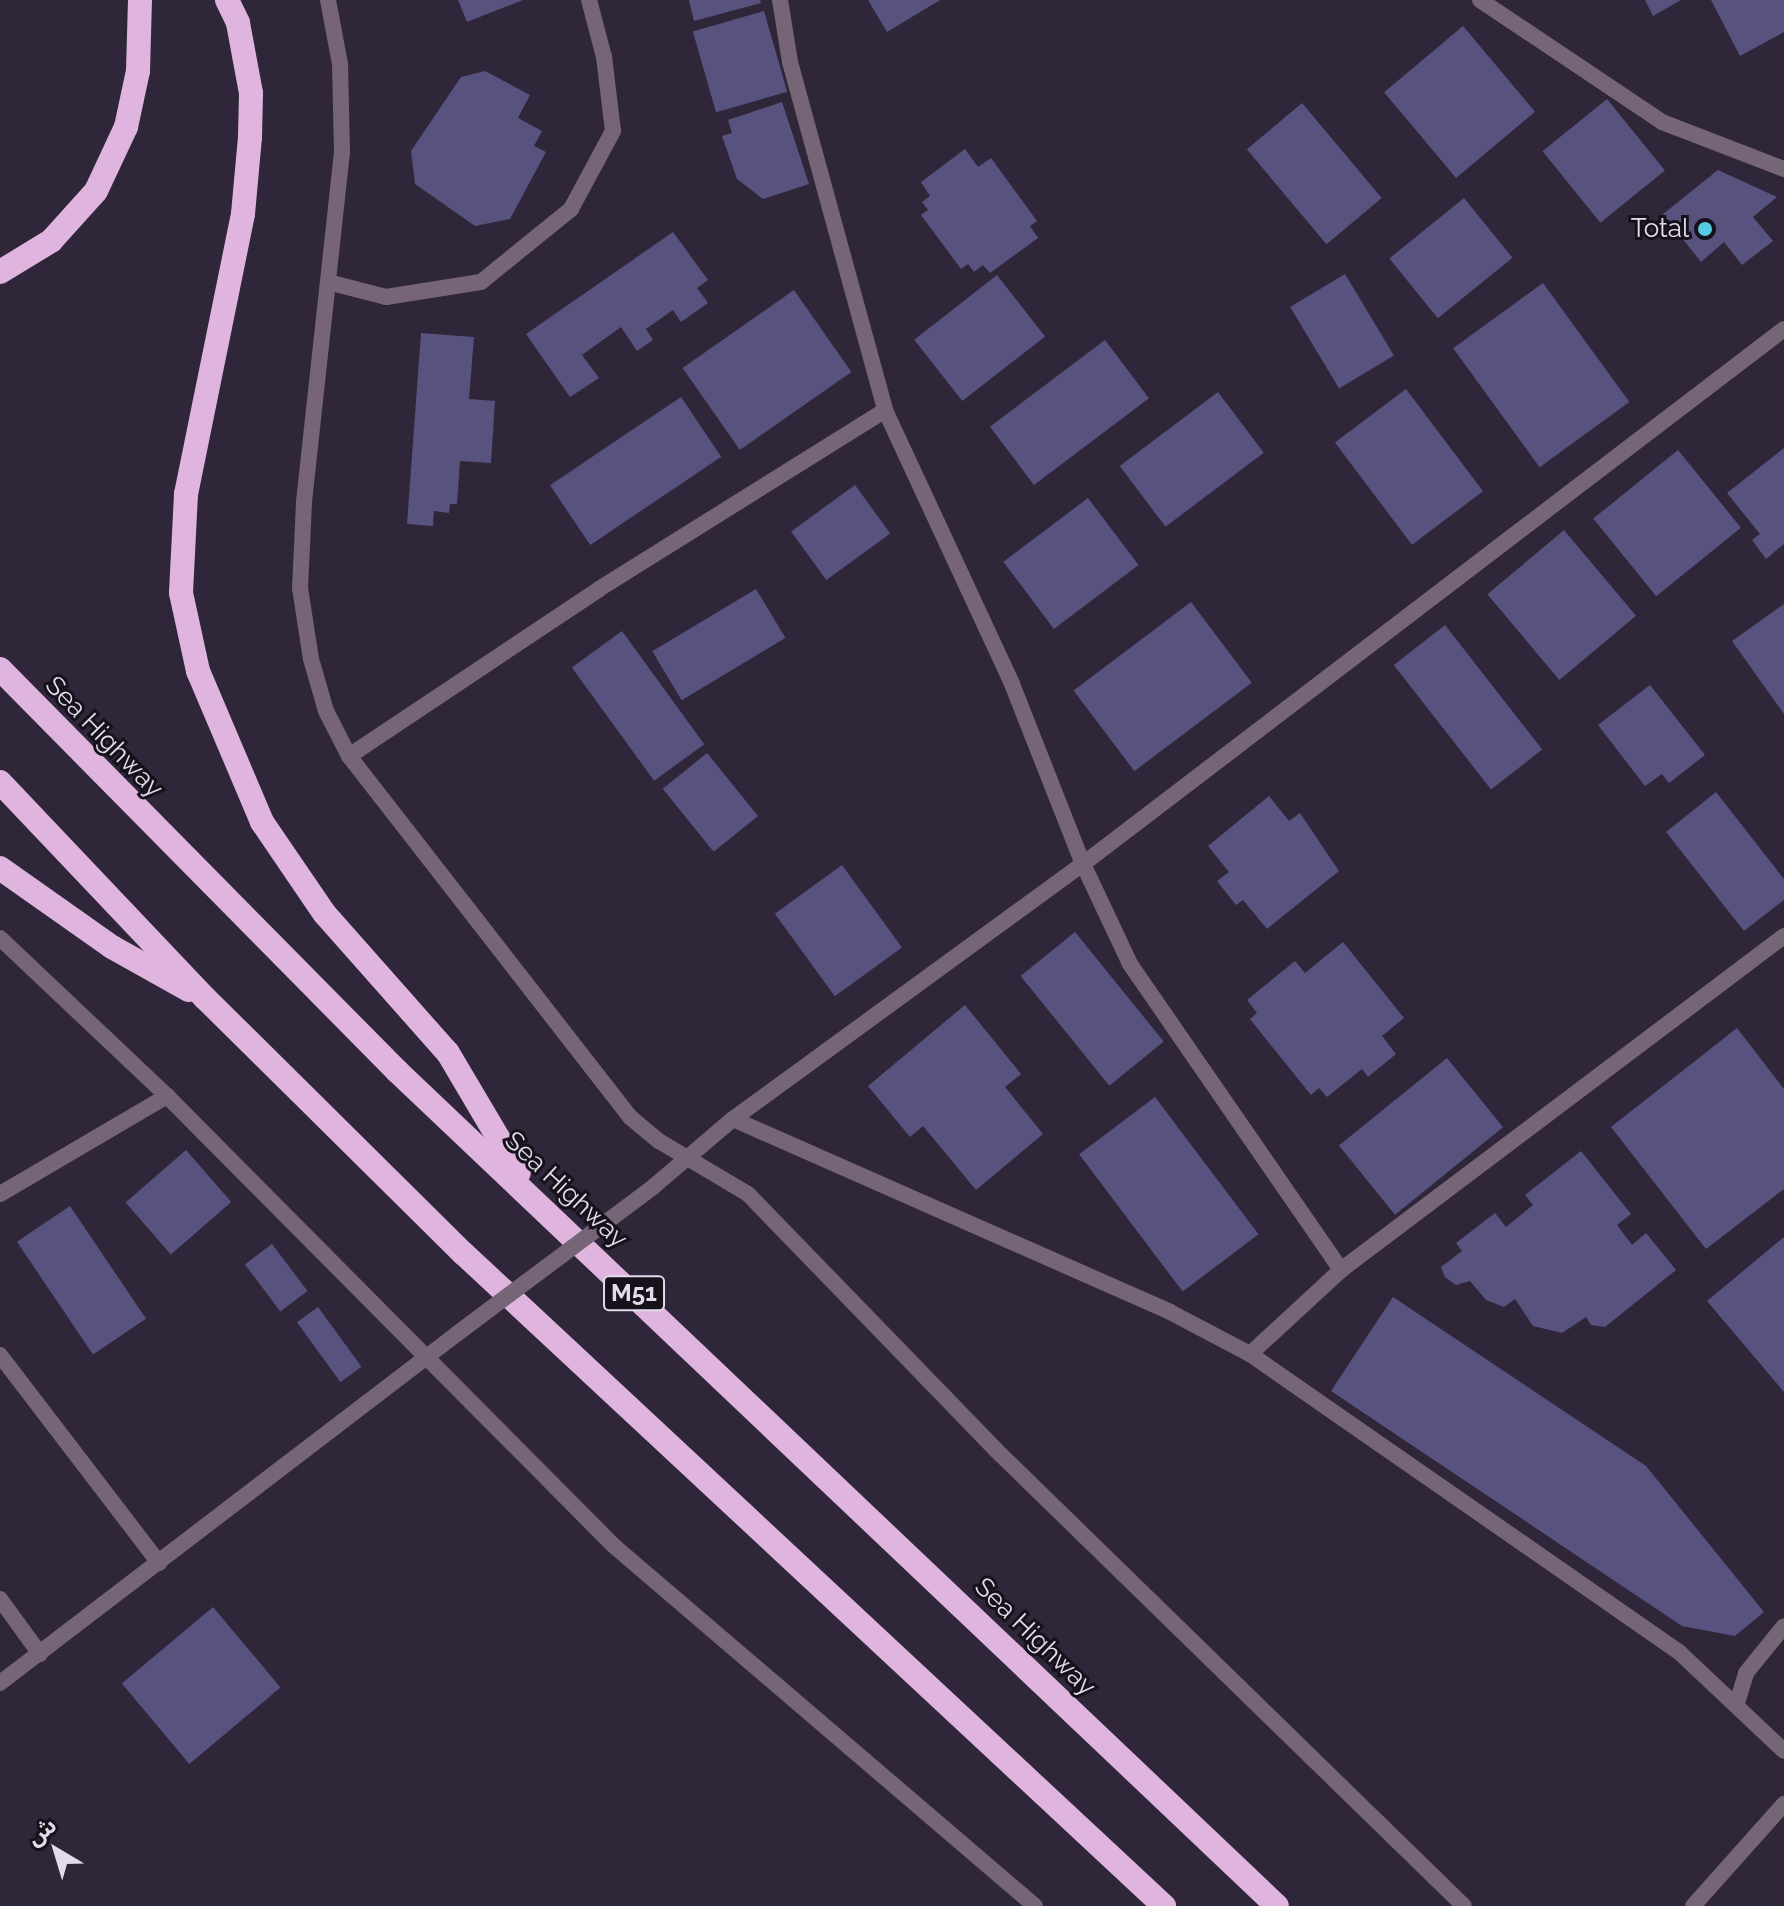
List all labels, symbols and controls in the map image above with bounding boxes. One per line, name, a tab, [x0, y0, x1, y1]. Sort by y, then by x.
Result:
place label: Total	[1631, 213, 1689, 245]
marker: Total	[1696, 220, 1714, 238]
street label: Sea Highway	[39, 670, 169, 804]
street label: Sea Highway	[498, 1125, 634, 1255]
road number: M51	[602, 1273, 666, 1313]
street label: Sea Highway	[968, 1572, 1102, 1702]
north arrow	[16, 1810, 96, 1890]
text: ش	[21, 1812, 61, 1851]

